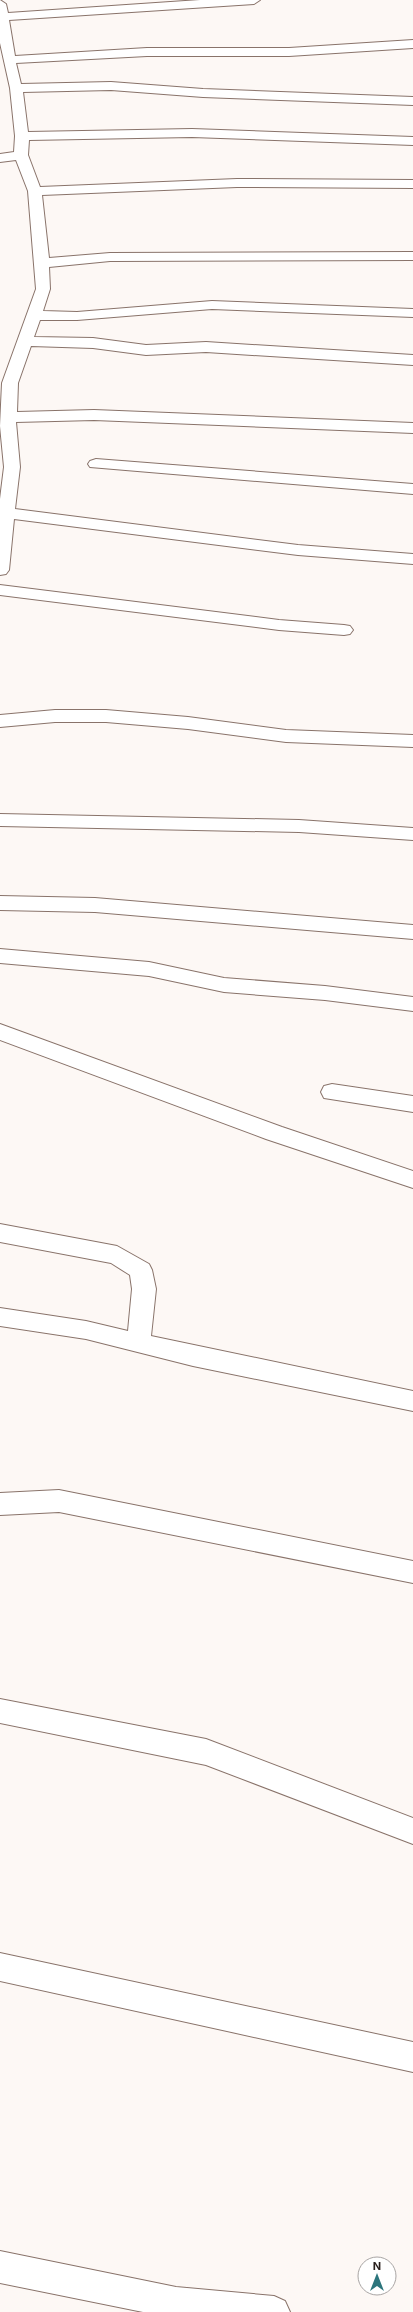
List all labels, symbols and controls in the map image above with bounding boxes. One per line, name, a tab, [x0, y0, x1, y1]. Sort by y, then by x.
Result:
north arrow	[357, 2256, 397, 2296]
text: N	[373, 2259, 381, 2273]

